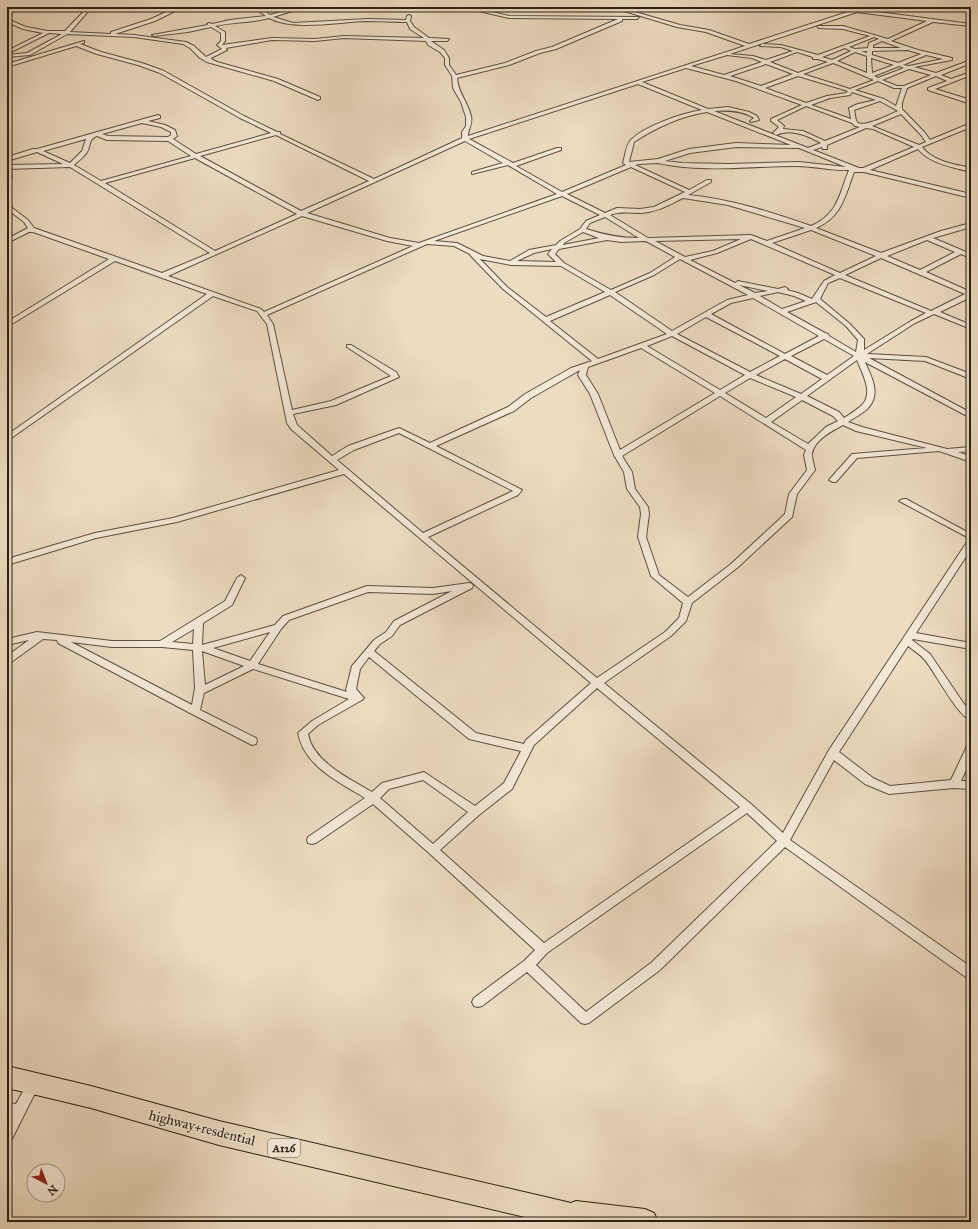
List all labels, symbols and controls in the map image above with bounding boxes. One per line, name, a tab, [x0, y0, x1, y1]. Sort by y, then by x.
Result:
street label: highway+resdential	[147, 1107, 257, 1150]
road number: A126	[268, 1139, 300, 1157]
north arrow	[26, 1163, 66, 1203]
text: N	[44, 1182, 60, 1198]

